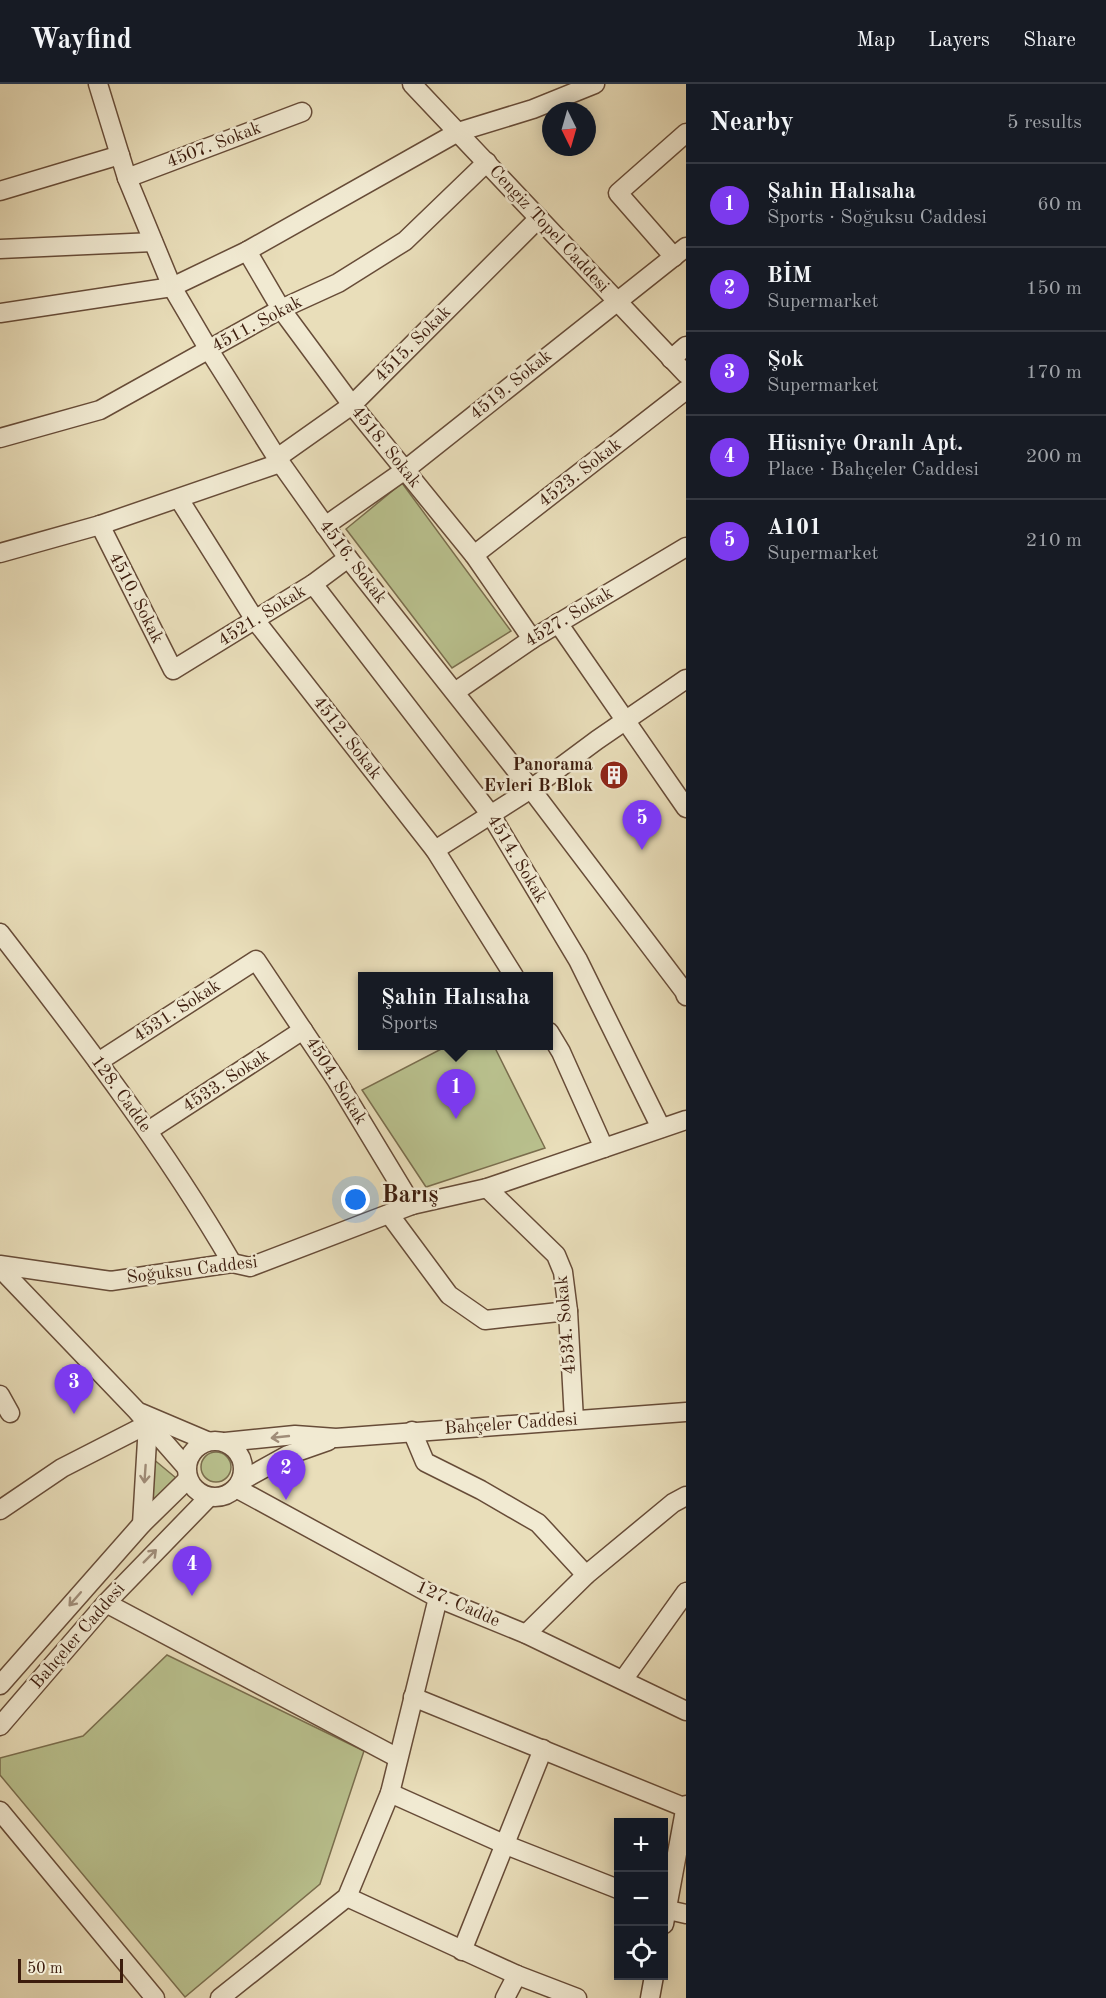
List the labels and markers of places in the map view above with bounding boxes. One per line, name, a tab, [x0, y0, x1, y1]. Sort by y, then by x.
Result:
place label: Panorama Evleri B Blok	[484, 756, 593, 795]
building icon: Panorama Evleri B Blok	[598, 759, 630, 791]
pin: 5	[622, 800, 662, 850]
pin: 1	[436, 1070, 476, 1119]
pin: 3	[54, 1364, 94, 1414]
pin: 2	[266, 1450, 306, 1500]
pin: 4	[172, 1546, 212, 1596]

